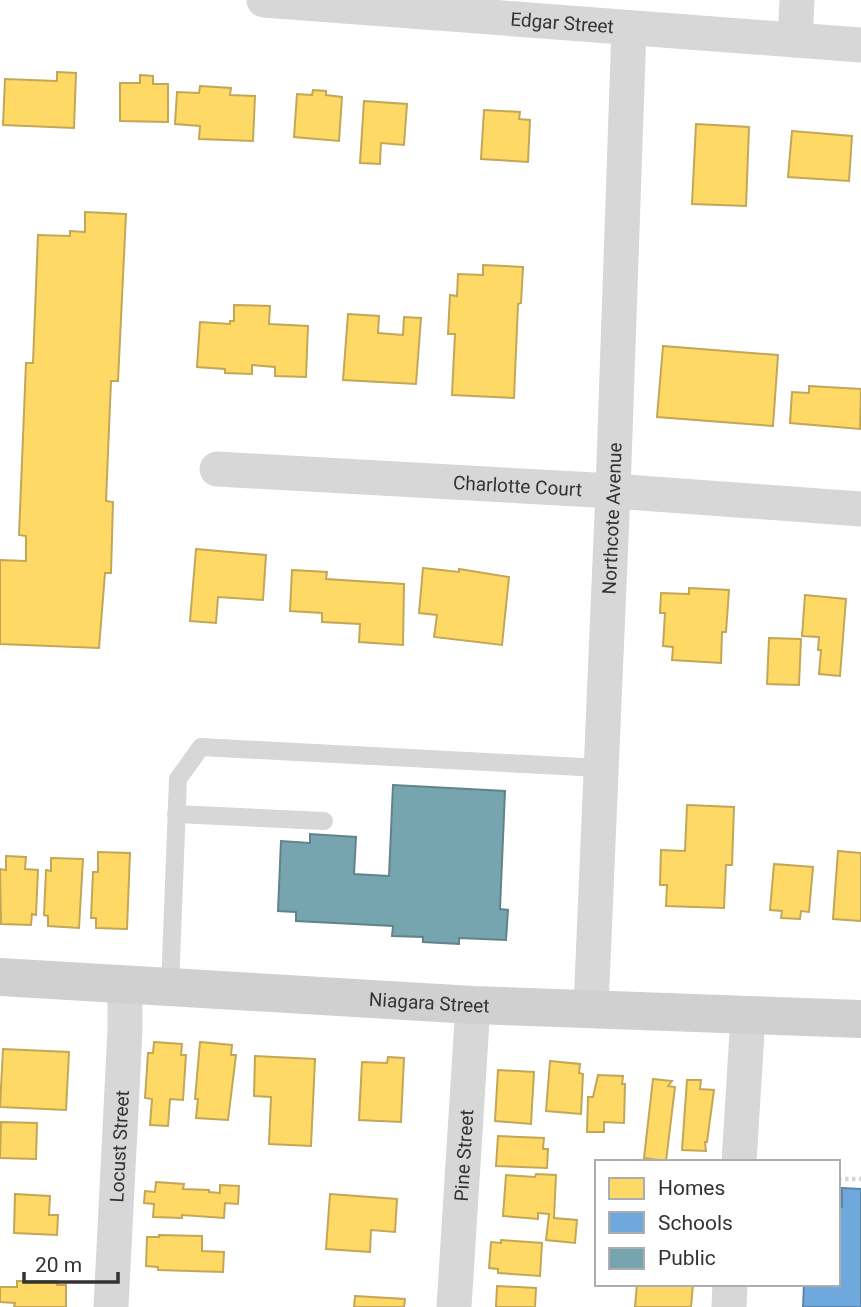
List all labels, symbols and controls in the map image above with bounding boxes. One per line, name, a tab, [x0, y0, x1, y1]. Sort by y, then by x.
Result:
street label: Edgar Street	[510, 8, 615, 38]
street label: Northcote Avenue	[598, 442, 627, 595]
street label: Charlotte Court	[452, 471, 583, 501]
street label: Niagara Street	[368, 988, 490, 1018]
street label: Locust Street	[105, 1090, 134, 1203]
street label: Pine Street	[450, 1109, 478, 1202]
legend	[595, 1160, 840, 1286]
text: Homes	[658, 1176, 725, 1200]
text: Schools	[658, 1211, 733, 1235]
scale bar	[24, 1240, 119, 1284]
text: Public	[658, 1246, 716, 1270]
text: 20 m	[35, 1253, 82, 1277]

